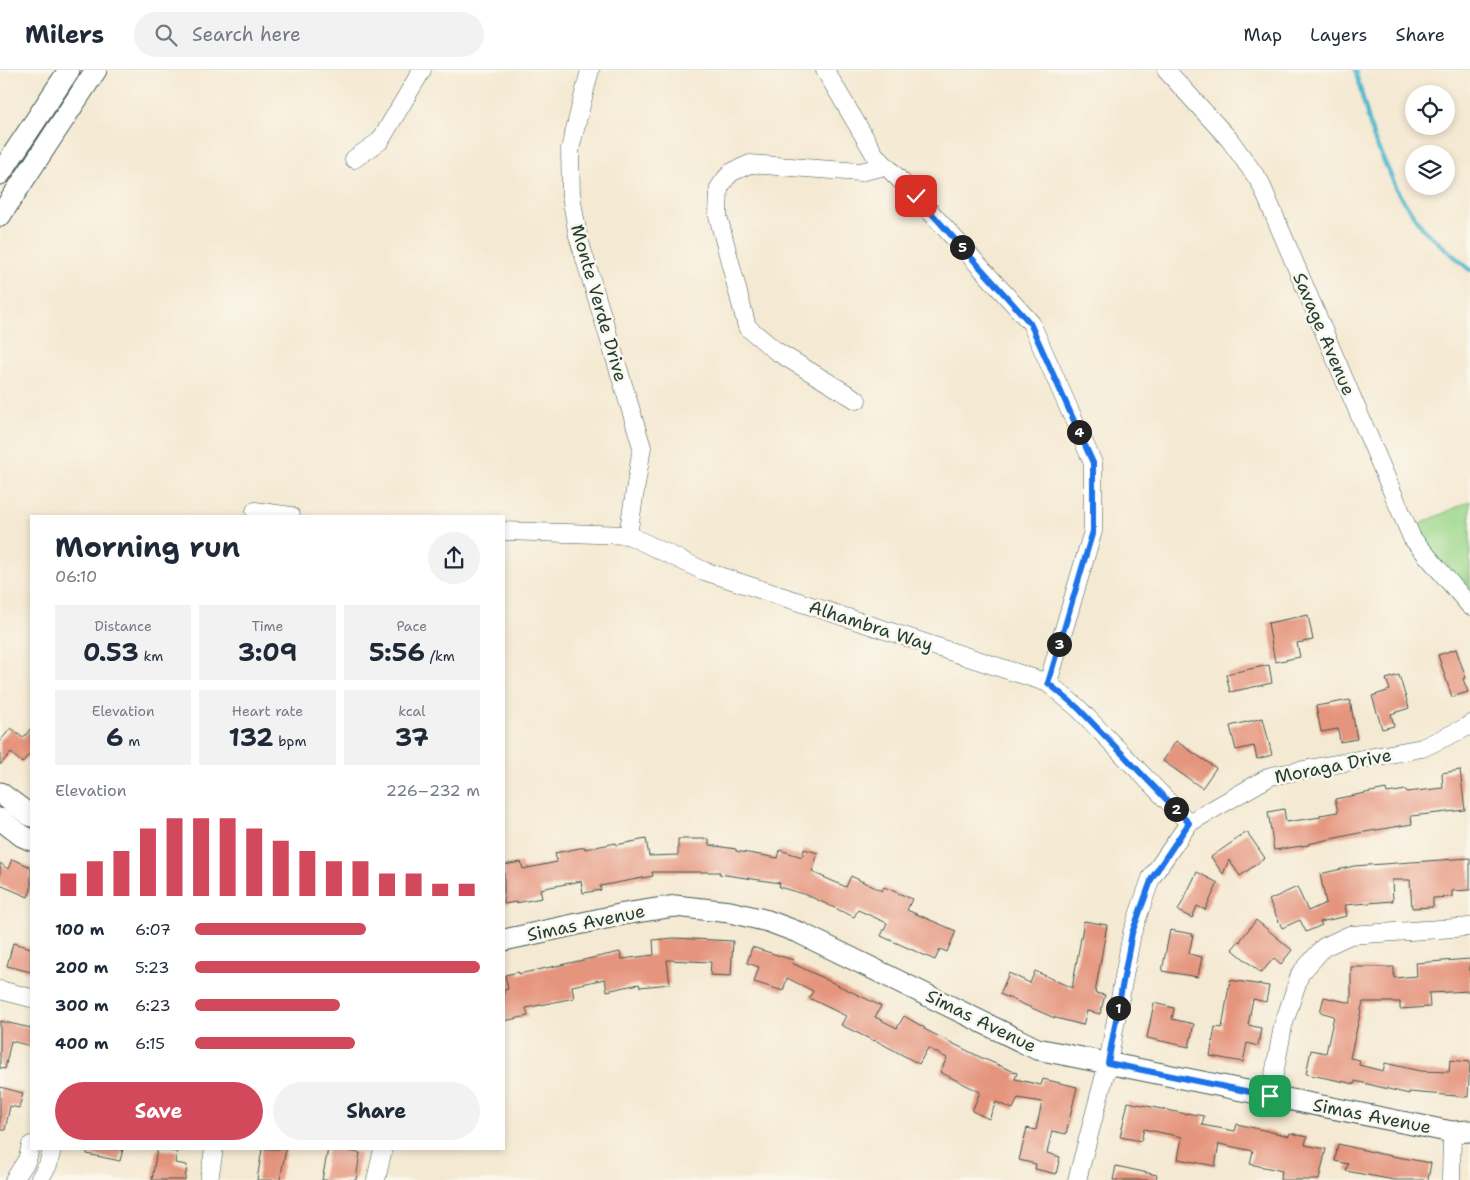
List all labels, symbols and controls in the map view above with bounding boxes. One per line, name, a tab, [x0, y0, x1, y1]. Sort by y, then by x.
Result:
search box	[134, 12, 484, 57]
text: Milers	[25, 19, 104, 51]
icon: search	[152, 21, 180, 49]
text: Search here	[192, 22, 301, 47]
text: Map	[1244, 23, 1282, 47]
text: Layers	[1310, 23, 1367, 47]
text: Share	[1395, 23, 1445, 47]
map controls	[1405, 85, 1455, 195]
button: locate	[1405, 85, 1455, 135]
button: layers	[1405, 145, 1455, 195]
pin	[895, 175, 937, 217]
icon: check	[902, 182, 930, 210]
street label: Monte Verde Drive	[565, 222, 633, 384]
pin: 5	[950, 234, 974, 260]
text: 5	[958, 238, 967, 256]
street label: Savage Avenue	[1287, 269, 1361, 399]
pin: 4	[1066, 420, 1092, 444]
text: 4	[1075, 423, 1084, 441]
text: Morning run	[55, 528, 240, 566]
button: share	[428, 532, 480, 584]
text: 06:10	[55, 566, 97, 587]
street label: Alhambra Way	[806, 595, 936, 657]
text: Distance	[94, 617, 152, 635]
text: Time	[251, 617, 284, 635]
text: Pace	[396, 617, 427, 635]
pin: 3	[1046, 632, 1072, 656]
text: 0.53	[83, 635, 139, 669]
text: 3:09	[238, 635, 297, 669]
text: 5:56	[369, 635, 425, 669]
text: 3	[1055, 635, 1064, 653]
text: km	[139, 647, 163, 665]
text: /km	[425, 647, 455, 665]
text: Elevation	[92, 702, 155, 720]
text: Heart rate	[232, 702, 303, 720]
text: kcal	[398, 702, 425, 720]
text: 6	[106, 720, 124, 754]
text: 132	[229, 720, 274, 754]
text: 37	[395, 720, 429, 754]
text: m	[124, 732, 140, 750]
text: bpm	[274, 732, 306, 750]
street label: Moraga Drive	[1272, 743, 1394, 789]
text: Elevation	[55, 780, 127, 801]
text: 226–232 m	[386, 780, 480, 801]
pin: 2	[1164, 796, 1188, 822]
text: 2	[1172, 800, 1181, 818]
street label: Simas Avenue	[525, 899, 647, 947]
text: 100 m	[55, 919, 104, 940]
text: 6:07	[135, 919, 171, 940]
text: 200 m	[55, 957, 108, 978]
text: 5:23	[135, 957, 169, 978]
street label: Simas Avenue	[922, 984, 1040, 1058]
text: 300 m	[55, 995, 109, 1016]
text: 6:23	[135, 995, 171, 1016]
pin: 1	[1106, 996, 1130, 1020]
text: 1	[1115, 999, 1122, 1017]
text: 400 m	[55, 1033, 109, 1054]
text: 6:15	[135, 1033, 165, 1054]
pin	[1249, 1075, 1291, 1117]
button: Save	[55, 1082, 263, 1140]
button: Share	[273, 1082, 480, 1140]
icon: arrive	[1256, 1082, 1284, 1110]
street label: Simas Avenue	[1311, 1093, 1433, 1139]

